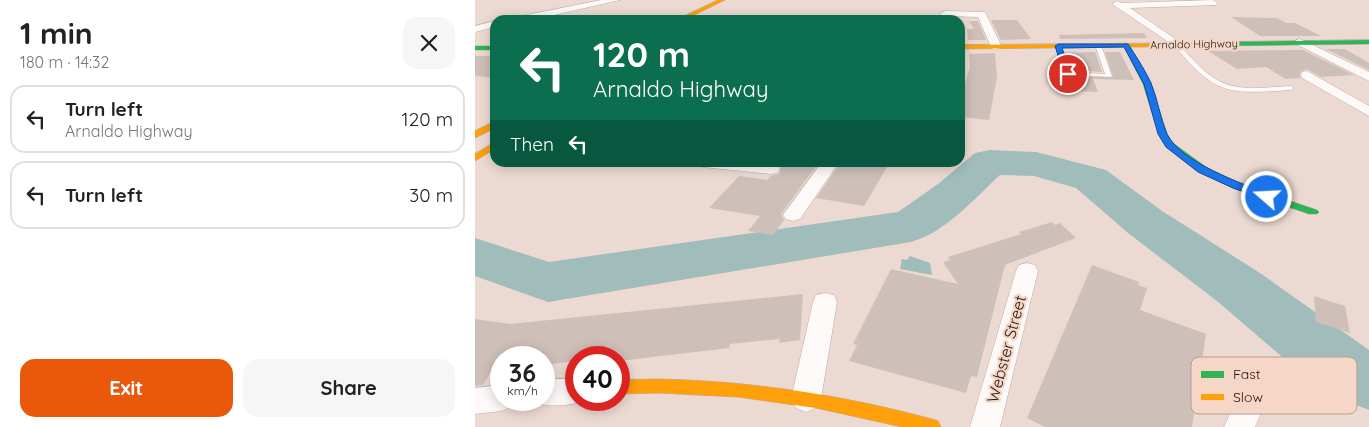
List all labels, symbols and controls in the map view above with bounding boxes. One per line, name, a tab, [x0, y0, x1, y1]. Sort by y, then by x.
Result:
text: 1 min	[20, 14, 93, 52]
button: close	[403, 17, 455, 69]
text: 120 m	[593, 32, 690, 76]
icon: left	[510, 35, 575, 100]
street label: Arnaldo Highway	[1150, 36, 1238, 52]
text: 180 m · 14:32	[20, 52, 109, 72]
pin	[1047, 53, 1089, 95]
icon: arrive	[1054, 60, 1082, 88]
text: Arnaldo Highway	[593, 75, 768, 103]
text: Turn left	[65, 97, 143, 121]
icon: left	[22, 105, 50, 133]
text: 120 m	[402, 107, 453, 131]
text: Arnaldo Highway	[65, 121, 193, 141]
icon: left	[564, 130, 592, 158]
text: Then	[510, 132, 554, 156]
position arrow	[1240, 170, 1292, 222]
icon: left	[22, 181, 50, 209]
text: Turn left	[65, 183, 143, 207]
text: 30 m	[409, 183, 453, 207]
street label: Webster Street	[982, 293, 1030, 405]
speed limit sign: 40	[565, 346, 630, 411]
text: 36	[509, 357, 536, 388]
legend	[1191, 357, 1357, 414]
button: Exit	[20, 359, 233, 417]
button: Share	[243, 359, 455, 417]
text: Fast	[1233, 365, 1261, 383]
text: km/h	[507, 383, 538, 398]
text: Slow	[1233, 388, 1263, 406]

